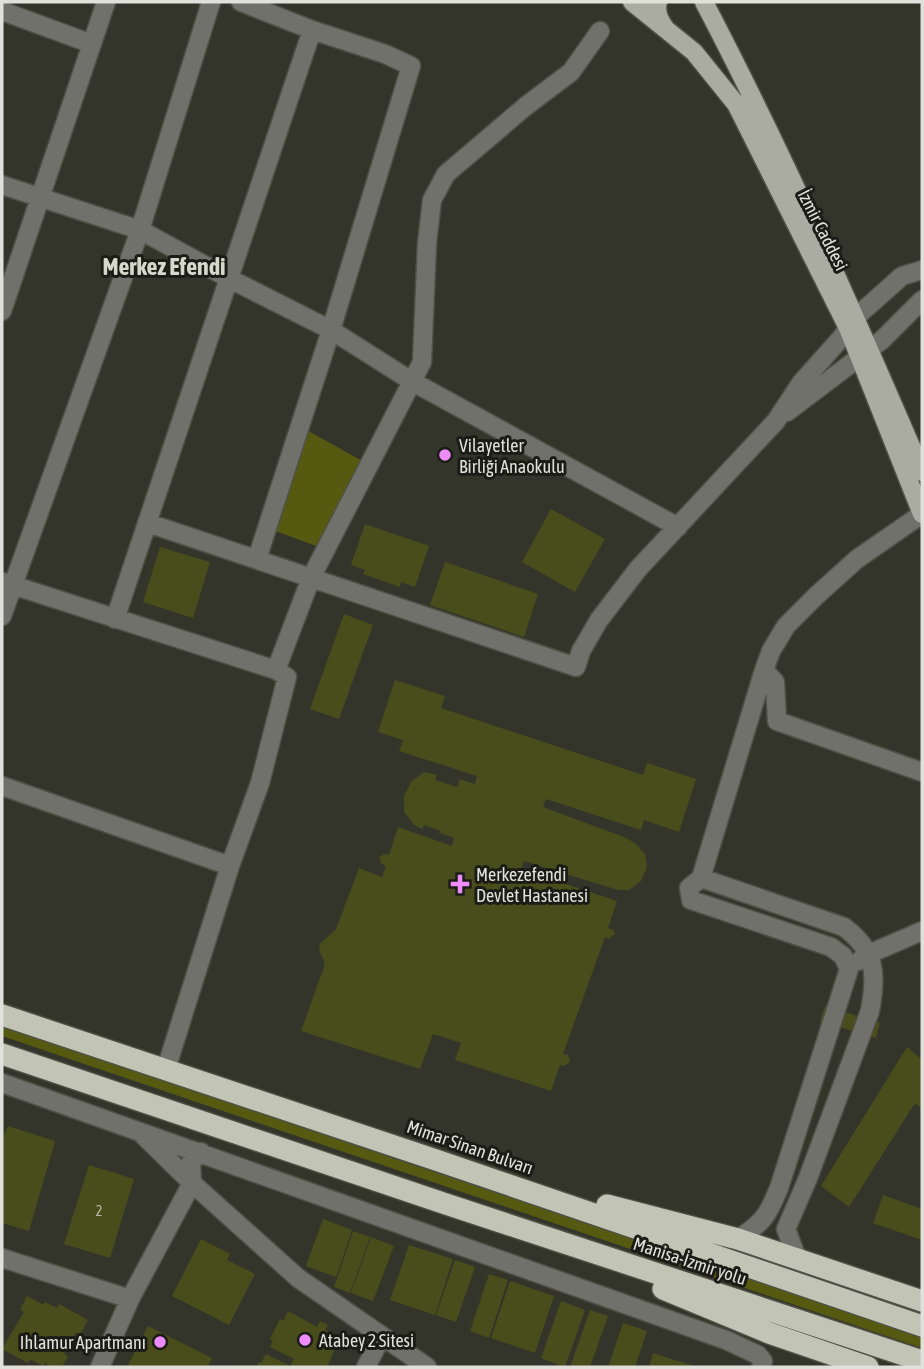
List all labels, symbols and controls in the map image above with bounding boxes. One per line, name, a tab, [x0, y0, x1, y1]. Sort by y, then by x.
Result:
street label: İzmir Caddesi	[794, 186, 852, 274]
district label: Merkez Efendi	[102, 253, 226, 280]
place label: Vilayetler Birliği Anaokulu	[459, 435, 565, 477]
marker: Vilayetler Birliği Anaokulu	[437, 447, 453, 463]
place label: Merkezefendi Devlet Hastanesi	[476, 864, 588, 906]
marker: Merkezefendi Devlet Hastanesi	[450, 874, 470, 894]
street label: Mimar Sinan Bulvarı	[404, 1116, 536, 1178]
house number: 2	[96, 1203, 102, 1219]
street label: Manisa-İzmir yolu	[631, 1233, 749, 1289]
place label: Atabey 2 Sitesi	[319, 1330, 414, 1351]
place label: Ihlamur Apartmanı	[20, 1332, 146, 1353]
marker: Atabey 2 Sitesi	[297, 1332, 313, 1348]
marker: Ihlamur Apartmanı	[152, 1334, 168, 1350]

